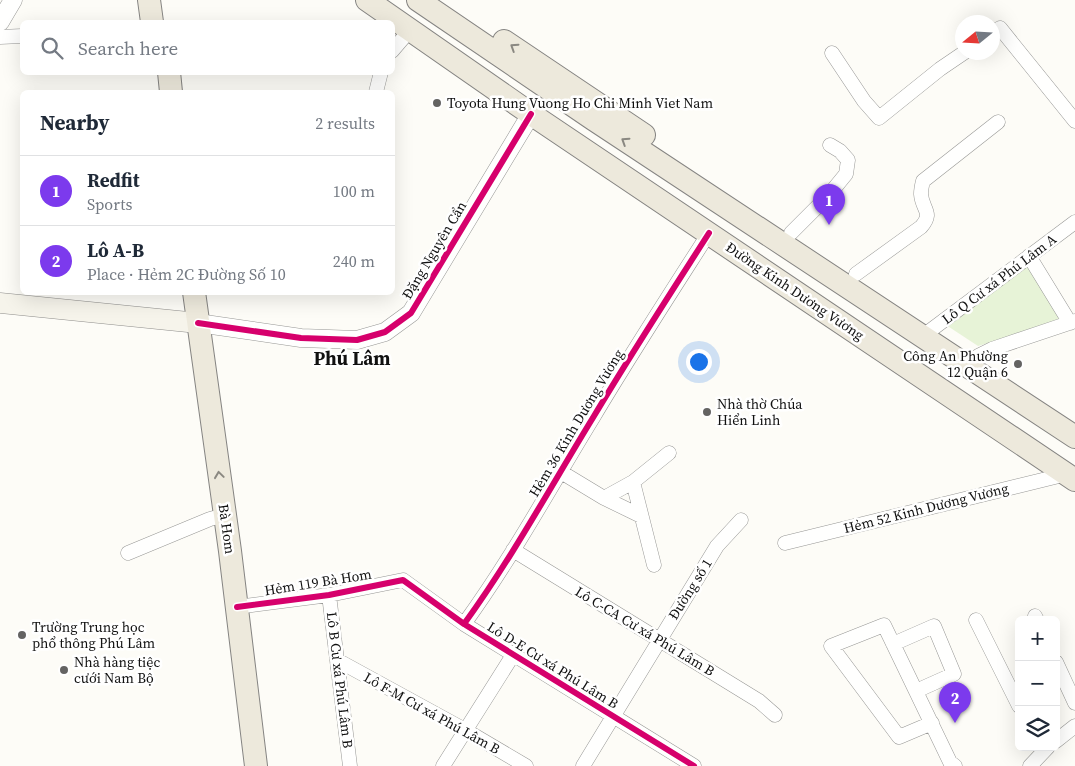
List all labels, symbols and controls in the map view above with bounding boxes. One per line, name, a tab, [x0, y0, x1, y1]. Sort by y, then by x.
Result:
north arrow	[955, 15, 1000, 60]
search box	[20, 20, 395, 75]
icon: search	[38, 34, 66, 62]
text: Search here	[78, 35, 178, 61]
one-way arrow	[510, 44, 519, 54]
place label: Toyota Hung Vuong Ho Chi Minh Viet Nam	[447, 93, 713, 113]
marker: Toyota Hung Vuong Ho Chi Minh Viet Nam	[431, 97, 443, 109]
text: Nearby	[40, 108, 110, 137]
text: 2 results	[315, 112, 375, 134]
one-way arrow	[622, 138, 631, 147]
text: Redfit	[87, 167, 140, 193]
text: 1	[52, 180, 60, 202]
text: 100 m	[333, 180, 375, 202]
pin: 1	[813, 184, 845, 225]
text: Sports	[87, 193, 132, 215]
street label: Đặng Nguyên Cẩn	[397, 197, 471, 303]
street label: Lô Q Cư xá Phú Lâm A	[938, 229, 1061, 329]
text: Lô A-B	[87, 237, 144, 263]
street label: Đường Kinh Dương Vương	[722, 237, 868, 345]
text: 2	[52, 250, 60, 272]
text: 240 m	[333, 250, 375, 272]
text: Place · Hẻm 2C Đường Số 10	[87, 263, 286, 285]
district label: Phú Lâm	[314, 345, 390, 371]
street label: Hẻm 36 Kinh Dương Vương	[524, 345, 628, 501]
place label: Công An Phường 12 Quận 6	[903, 346, 1008, 382]
your location	[686, 349, 712, 375]
marker: Công An Phường 12 Quận 6	[1012, 358, 1024, 370]
place label: Nhà thờ Chúa Hiển Linh	[717, 394, 803, 430]
marker: Nhà thờ Chúa Hiển Linh	[701, 406, 713, 418]
one-way arrow	[214, 470, 225, 478]
street label: Hẻm 52 Kinh Dương Vương	[841, 478, 1011, 538]
street label: Bà Hom	[214, 503, 240, 556]
street label: Đường số 1	[663, 555, 717, 623]
street label: Hẻm 119 Bà Hom	[263, 564, 373, 600]
street label: Lô C-CA Cư xá Phú Lâm B	[571, 581, 719, 681]
street label: Lô B Cư xá Phú Lâm B	[322, 611, 358, 749]
street label: Lô D-E Cư xá Phú Lâm B	[484, 616, 623, 714]
map controls	[1015, 616, 1060, 751]
button: +	[1015, 616, 1060, 661]
place label: Trường Trung học phổ thông Phú Lâm	[32, 617, 155, 653]
marker: Trường Trung học phổ thông Phú Lâm	[16, 629, 28, 641]
place label: Nhà hàng tiệc cưới Nam Bộ	[74, 652, 160, 688]
button: −	[1015, 661, 1060, 706]
marker: Nhà hàng tiệc cưới Nam Bộ	[58, 664, 70, 676]
street label: Lô F-M Cư xá Phú Lâm B	[360, 667, 504, 759]
pin: 2	[939, 682, 971, 723]
button: layers	[1015, 706, 1060, 751]

